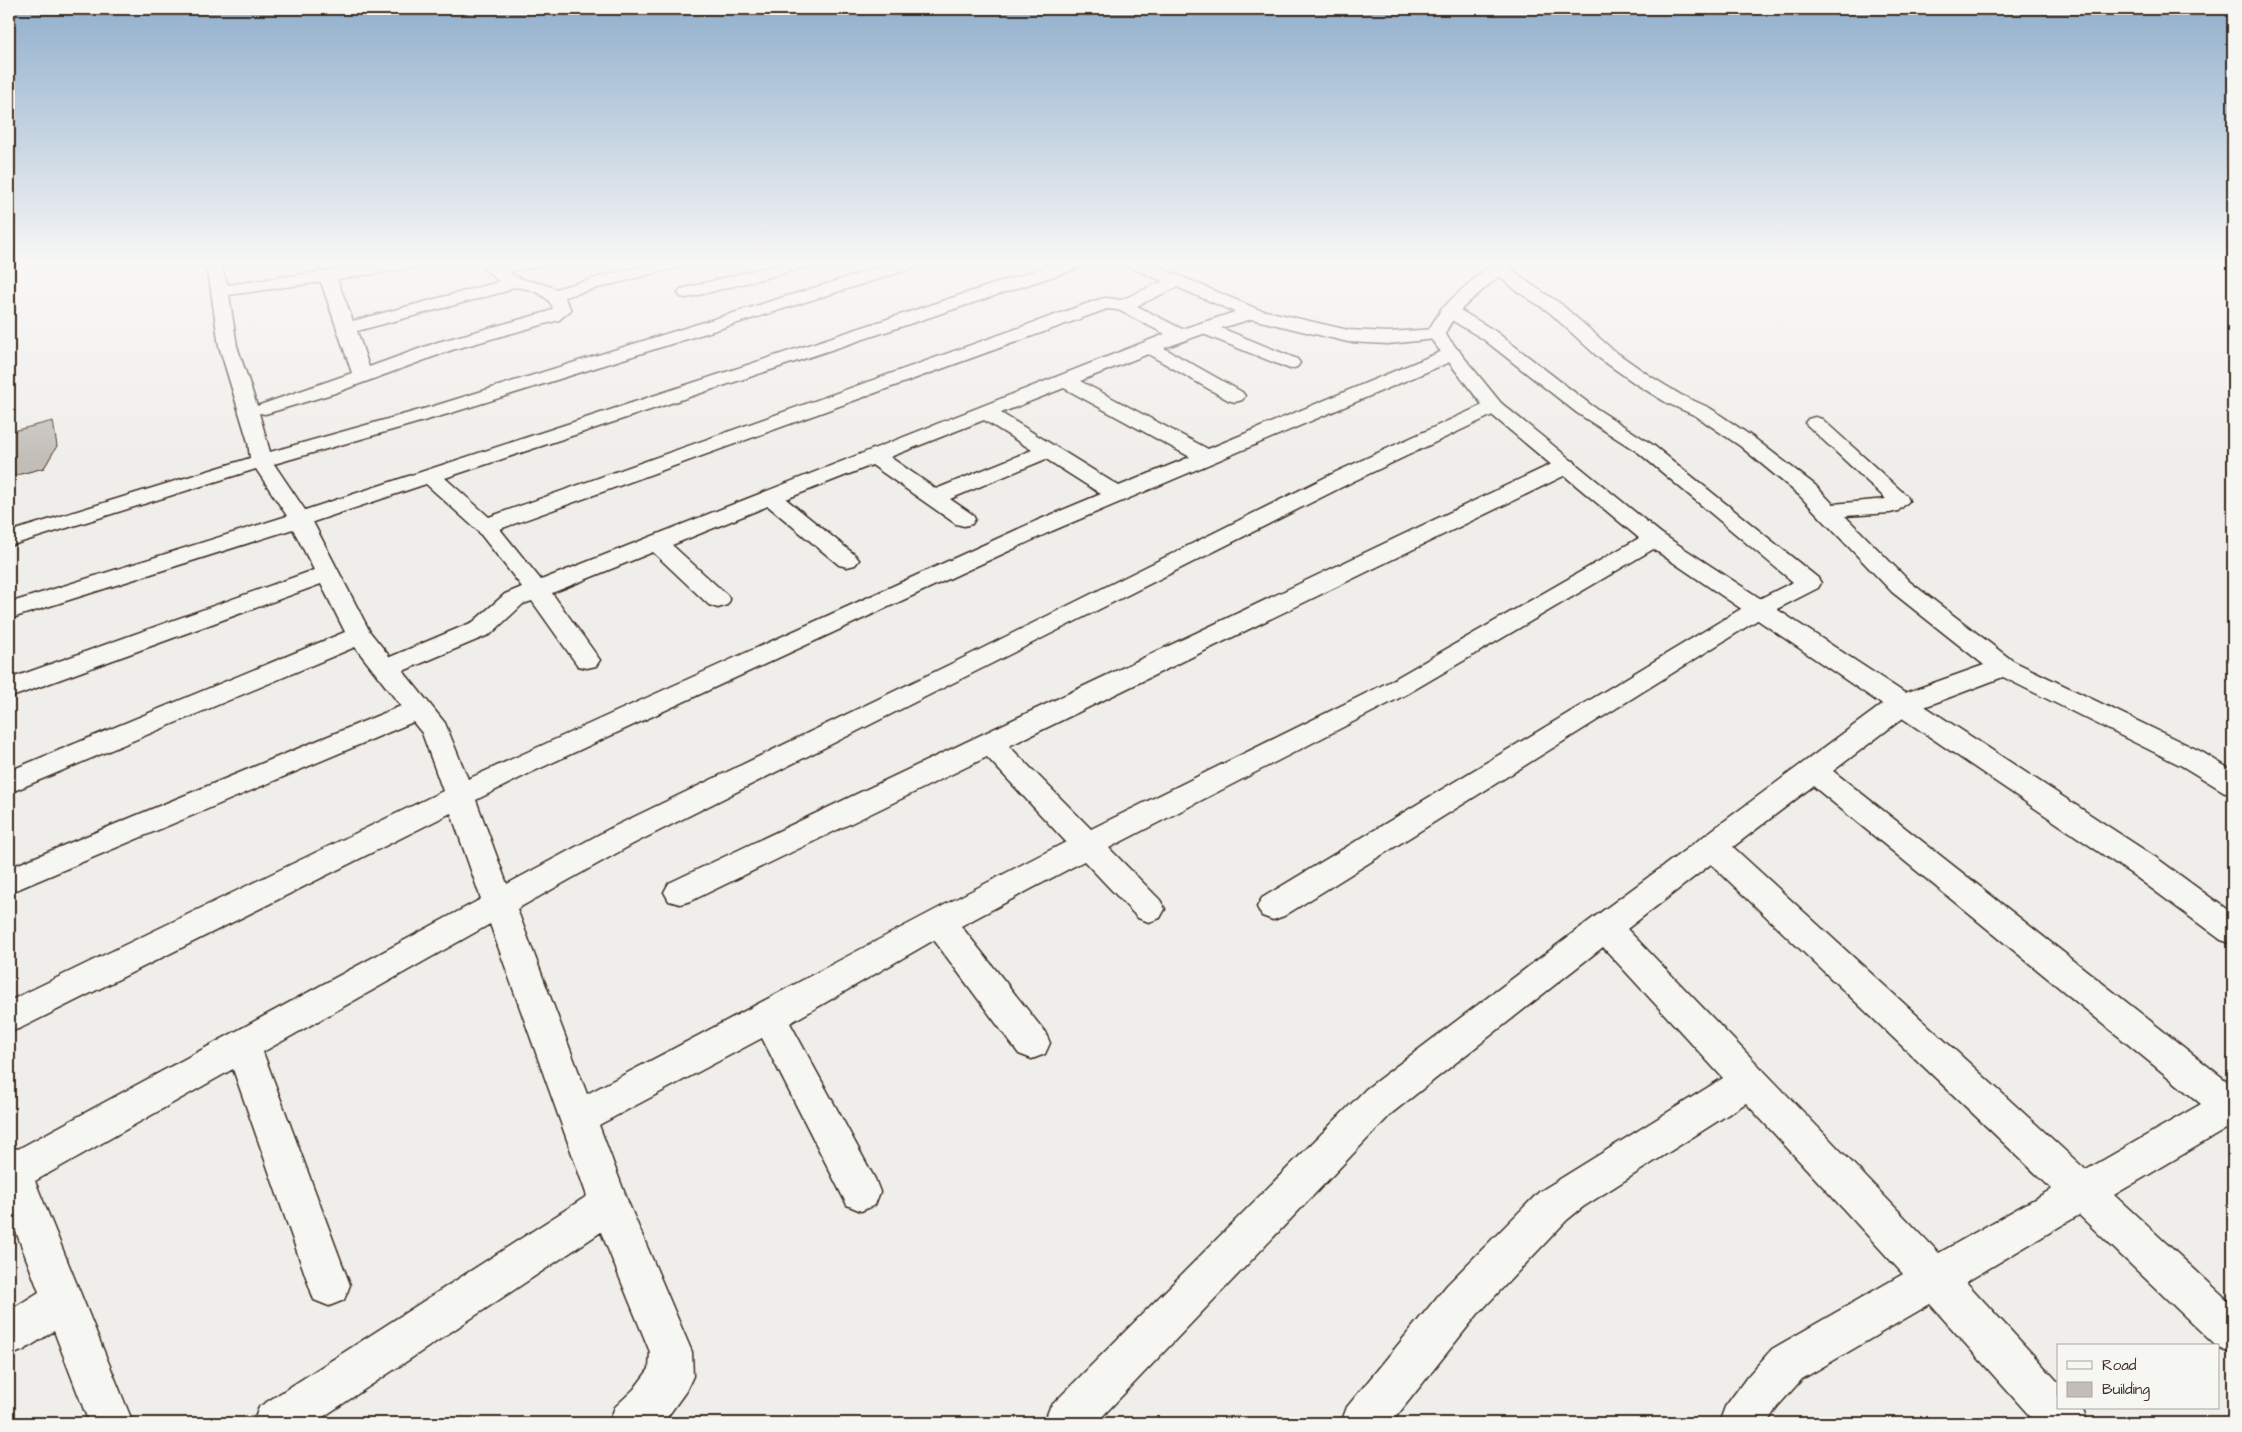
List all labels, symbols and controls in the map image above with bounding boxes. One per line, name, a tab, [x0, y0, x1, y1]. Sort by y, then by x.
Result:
legend	[2057, 1344, 2220, 1410]
text: Road	[2102, 1355, 2137, 1376]
text: Building	[2102, 1379, 2150, 1401]

